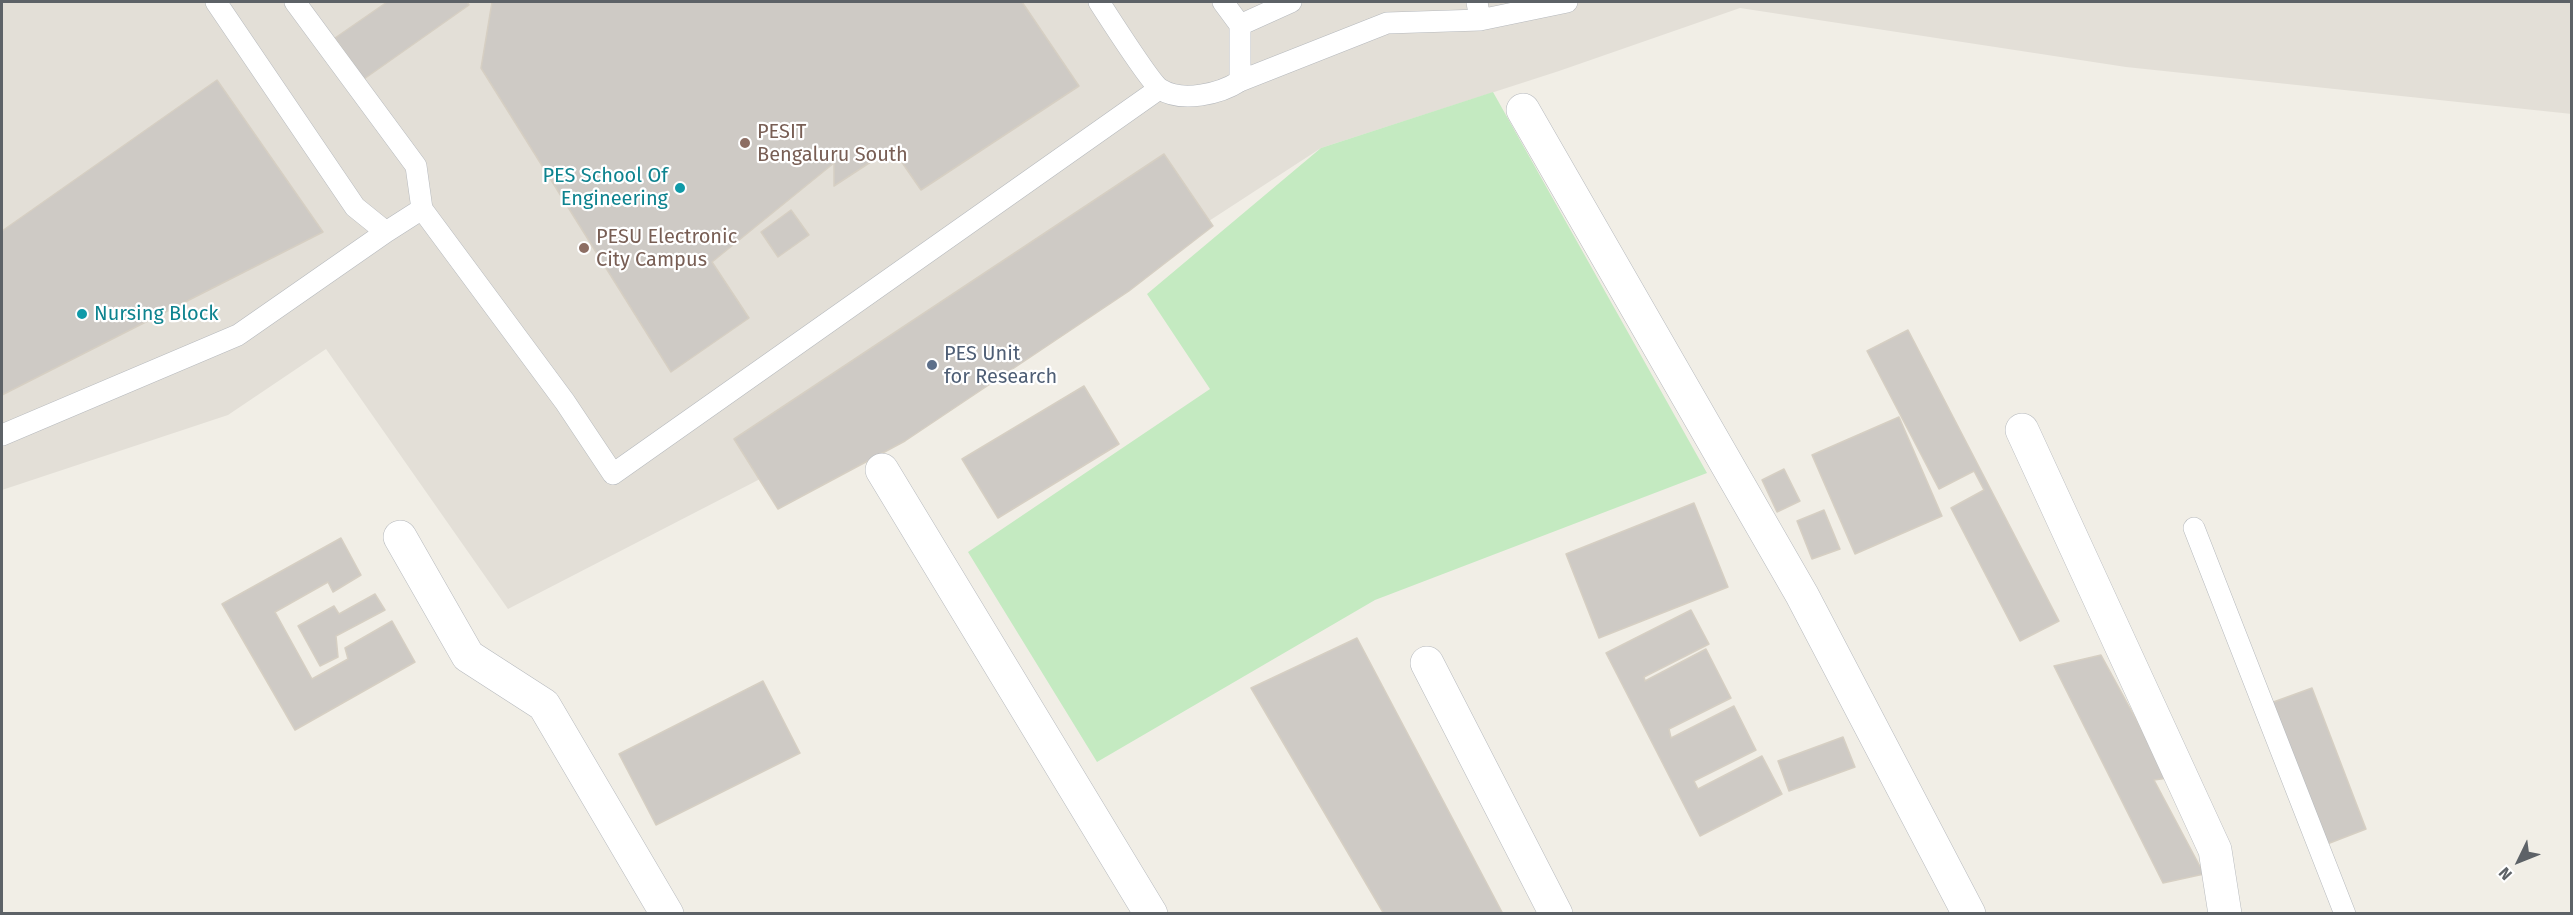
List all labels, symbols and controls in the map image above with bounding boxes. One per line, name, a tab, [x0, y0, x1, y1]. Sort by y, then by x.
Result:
place label: PESIT Bengaluru South	[757, 120, 908, 167]
marker: PESIT Bengaluru South	[738, 136, 752, 150]
place label: PES School Of Engineering	[542, 164, 668, 211]
marker: PES School Of Engineering	[673, 181, 687, 195]
place label: PESU Electronic City Campus	[596, 225, 737, 272]
marker: PESU Electronic City Campus	[577, 241, 591, 255]
place label: Nursing Block	[94, 302, 219, 326]
marker: Nursing Block	[75, 307, 89, 321]
place label: PES Unit for Research	[944, 342, 1057, 389]
marker: PES Unit for Research	[925, 358, 939, 372]
north arrow	[2489, 831, 2549, 891]
text: N	[2495, 863, 2516, 884]

